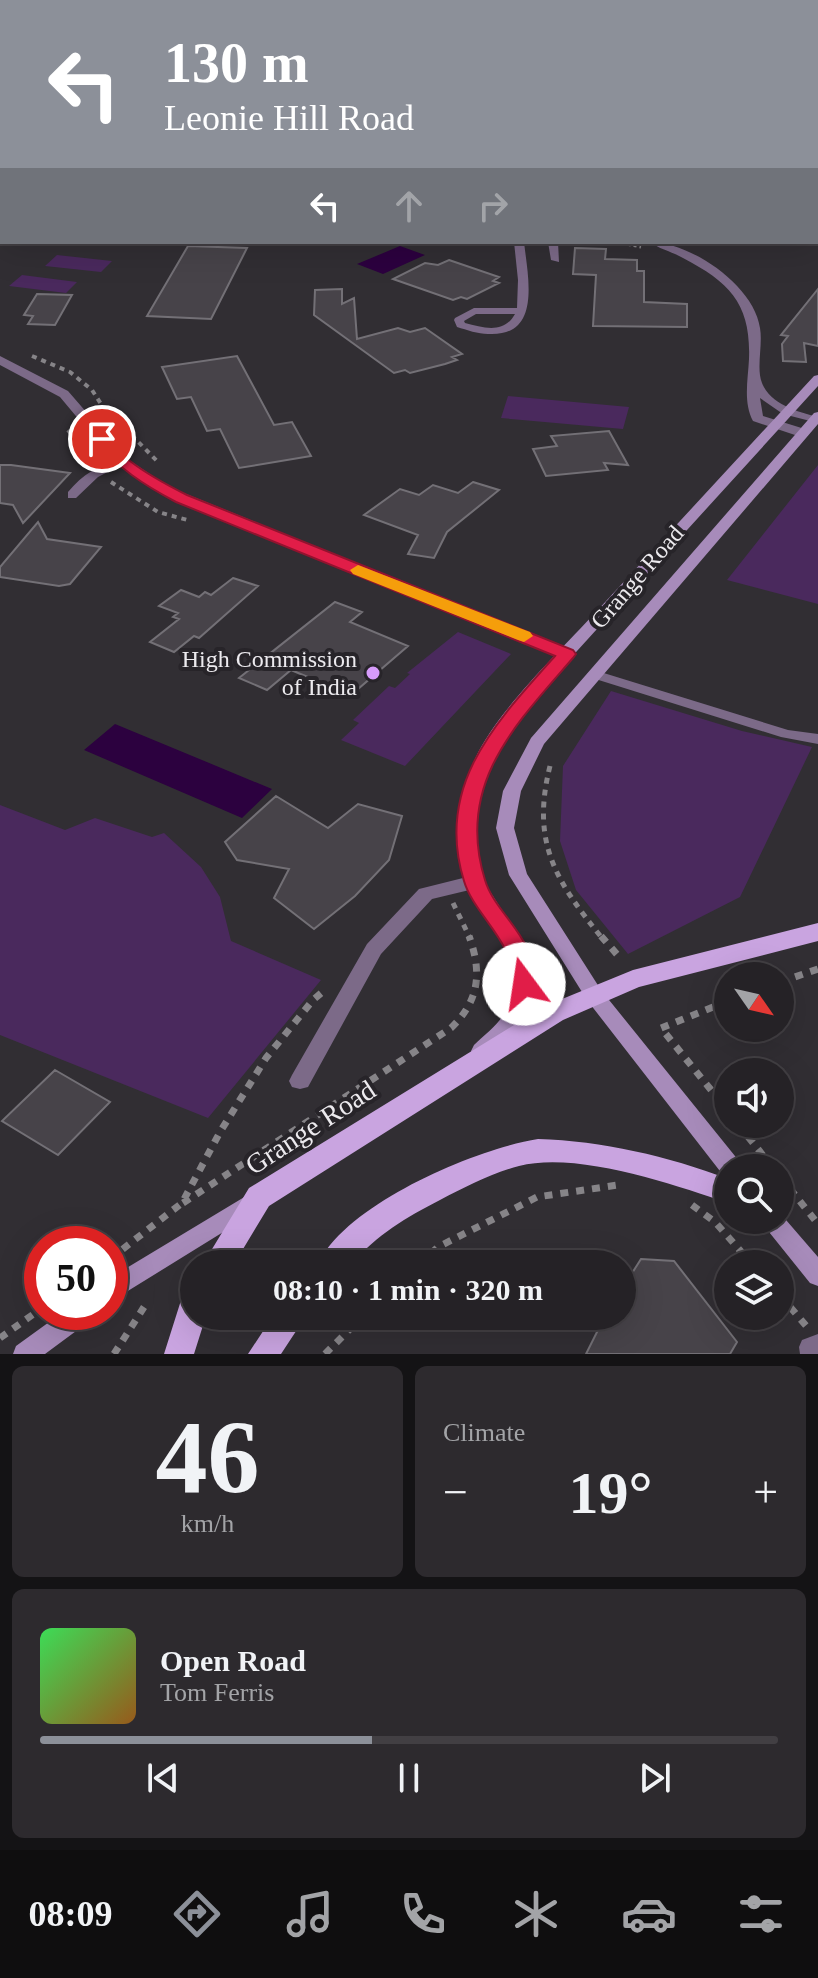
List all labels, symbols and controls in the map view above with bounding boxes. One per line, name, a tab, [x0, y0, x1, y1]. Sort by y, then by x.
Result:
icon: left	[32, 32, 136, 136]
text: 130 m	[164, 32, 309, 94]
text: Leonie Hill Road	[164, 98, 414, 138]
icon: left	[303, 184, 347, 228]
icon: ahead	[387, 184, 431, 228]
icon: right	[471, 184, 515, 228]
pin	[68, 405, 136, 473]
icon: arrive	[80, 417, 124, 461]
street label: Grange Road	[585, 520, 689, 634]
place label: High Commission of India	[182, 646, 357, 700]
marker: High Commission of India	[364, 664, 382, 682]
position arrow	[482, 942, 566, 1026]
north arrow	[714, 962, 794, 1042]
map controls	[714, 962, 794, 1330]
button: sound	[714, 1058, 794, 1138]
street label: Grange Road	[240, 1074, 381, 1181]
button: search	[714, 1154, 794, 1234]
speed limit sign: 50	[24, 1226, 128, 1330]
button: layers	[714, 1250, 794, 1330]
text: 08:10 · 1 min · 320 m	[273, 1273, 543, 1306]
text: 46	[156, 1399, 260, 1514]
text: Climate	[443, 1418, 525, 1447]
text: 19°	[569, 1460, 653, 1526]
text: −	[443, 1468, 468, 1517]
text: +	[753, 1468, 778, 1517]
text: km/h	[181, 1509, 234, 1538]
text: Open Road	[160, 1644, 306, 1677]
text: Tom Ferris	[160, 1678, 274, 1707]
icon: previous	[141, 1756, 185, 1800]
icon: pause	[387, 1756, 431, 1800]
icon: next	[633, 1756, 677, 1800]
icon: directions	[169, 1886, 225, 1942]
icon: music	[282, 1886, 338, 1942]
icon: phone	[395, 1886, 451, 1942]
icon: climate	[508, 1886, 564, 1942]
icon: car	[621, 1886, 677, 1942]
icon: filters	[733, 1886, 789, 1942]
text: 08:09	[28, 1894, 112, 1934]

